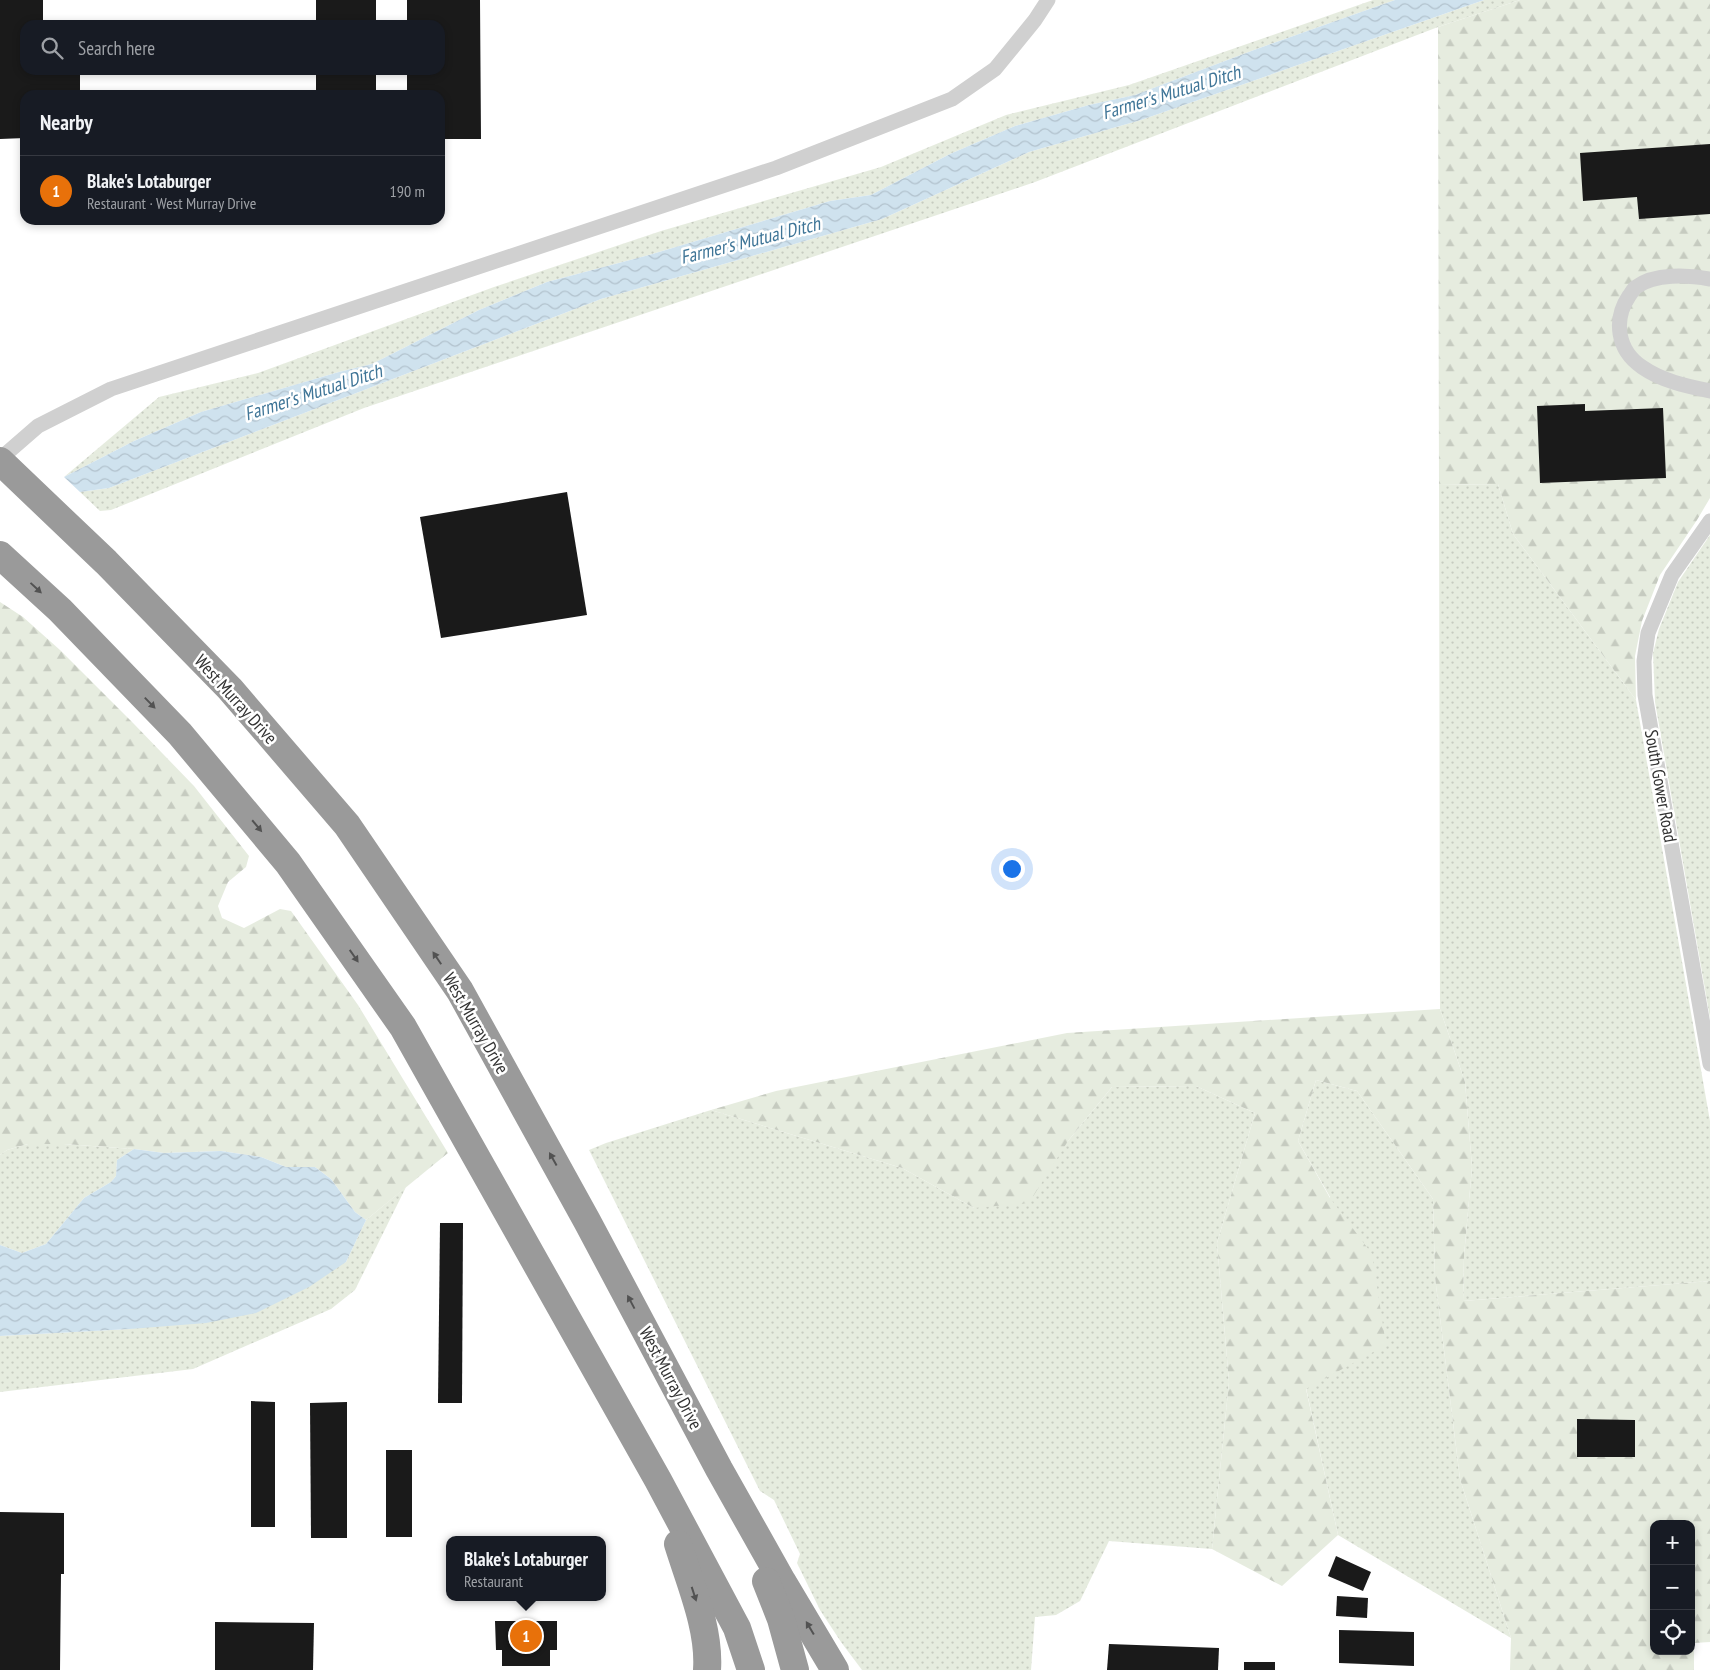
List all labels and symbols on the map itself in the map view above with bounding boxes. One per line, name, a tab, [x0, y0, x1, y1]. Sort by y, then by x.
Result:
water label: Farmer's Mutual Ditch	[1099, 59, 1245, 124]
water label: Farmer's Mutual Ditch	[678, 211, 824, 269]
water label: Farmer's Mutual Ditch	[241, 358, 386, 426]
one-way arrow	[29, 582, 41, 594]
street label: West Murray Drive	[190, 649, 282, 749]
one-way arrow	[144, 697, 156, 709]
street label: South Gower Road	[1640, 728, 1682, 844]
one-way arrow	[251, 819, 263, 831]
your location	[999, 856, 1025, 882]
one-way arrow	[349, 949, 359, 963]
one-way arrow	[432, 951, 442, 965]
street label: West Murray Drive	[438, 968, 514, 1078]
one-way arrow	[549, 1152, 557, 1166]
one-way arrow	[626, 1295, 635, 1309]
street label: West Murray Drive	[634, 1323, 708, 1433]
one-way arrow	[690, 1586, 698, 1601]
pin: 1	[510, 1617, 542, 1655]
one-way arrow	[806, 1622, 815, 1635]

